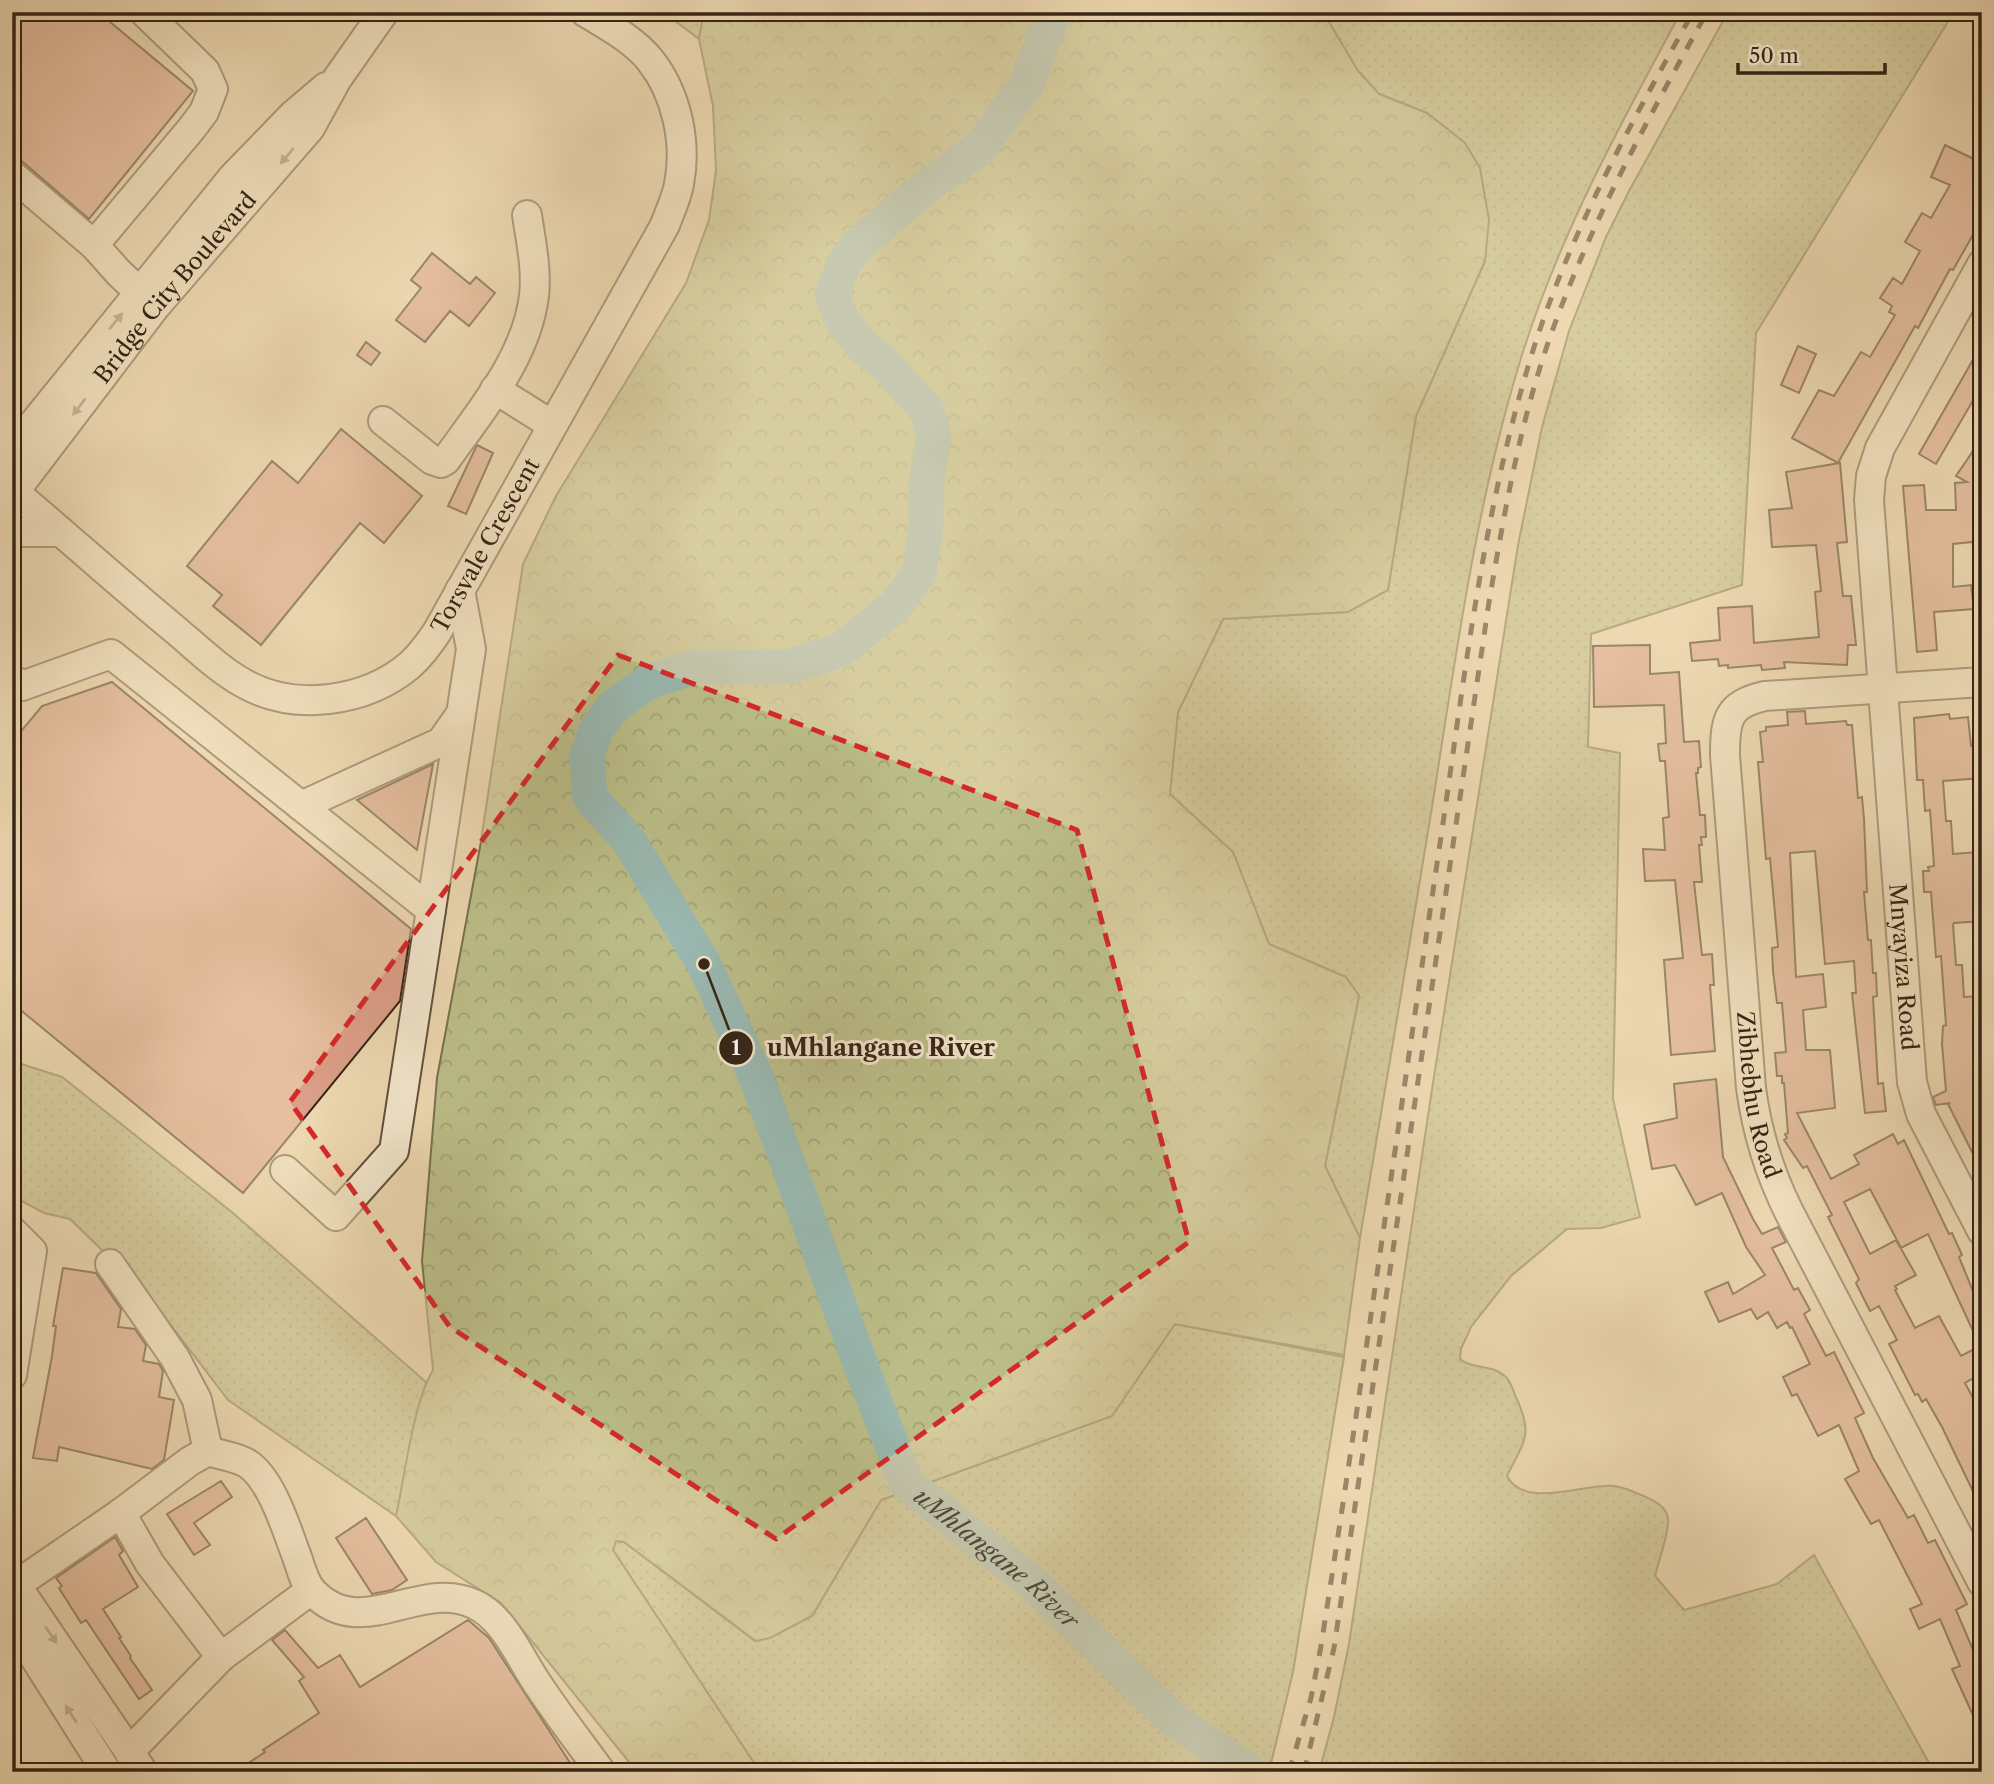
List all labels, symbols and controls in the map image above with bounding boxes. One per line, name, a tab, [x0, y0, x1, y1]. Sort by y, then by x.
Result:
scale bar	[1738, 32, 1885, 76]
text: 50 m	[1749, 43, 1799, 68]
one-way arrow	[279, 147, 294, 165]
street label: Bridge City Boulevard	[88, 186, 262, 389]
one-way arrow	[109, 312, 124, 330]
one-way arrow	[73, 398, 87, 416]
street label: Torsvale Crescent	[425, 453, 546, 638]
street label: Mnyayiza Road	[1883, 882, 1924, 1051]
street label: Zibhebhu Road	[1731, 1010, 1787, 1182]
callout: uMhlangane River	[718, 1025, 1010, 1070]
text: uMhlangane River	[767, 1033, 995, 1062]
text: 1	[731, 1035, 741, 1060]
water label: uMhlangane River	[909, 1481, 1087, 1636]
one-way arrow	[44, 1626, 57, 1645]
one-way arrow	[65, 1704, 78, 1723]

